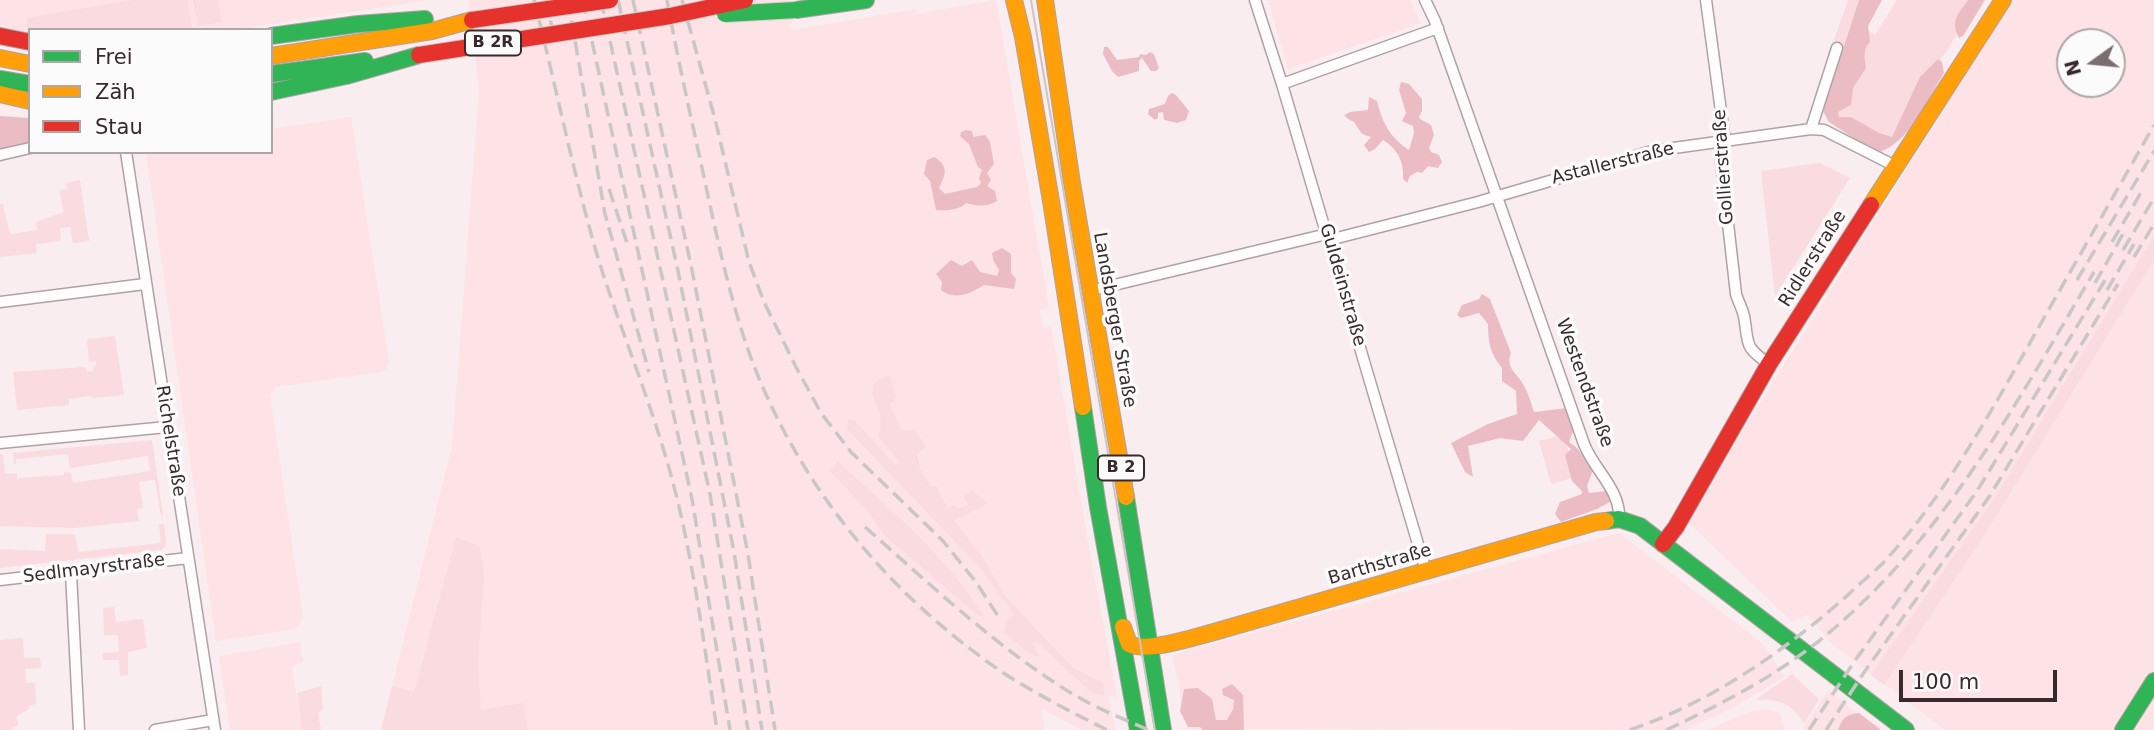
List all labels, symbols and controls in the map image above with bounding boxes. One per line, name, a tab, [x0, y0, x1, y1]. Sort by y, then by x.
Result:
legend	[28, 28, 273, 154]
north arrow	[2056, 28, 2126, 98]
road number: B 2R	[465, 31, 521, 56]
text: Frei	[95, 45, 132, 69]
text: N	[2060, 57, 2085, 78]
text: Zäh	[95, 80, 136, 104]
street label: Gollierstraße	[1709, 109, 1739, 225]
text: Stau	[95, 115, 143, 139]
street label: Astallerstraße	[1549, 138, 1677, 190]
street label: Ridlerstraße	[1775, 207, 1851, 311]
street label: Guldeinstraße	[1314, 221, 1370, 349]
street label: Landsberger Straße	[1088, 231, 1140, 409]
street label: Westendstraße	[1551, 316, 1617, 450]
street label: Richelstraße	[151, 384, 189, 498]
road number: B 2	[1098, 456, 1144, 481]
street label: Barthstraße	[1326, 540, 1434, 590]
street label: Sedlmayrstraße	[22, 550, 166, 588]
scale bar	[1902, 656, 2060, 700]
text: 100 m	[1912, 670, 1979, 694]

